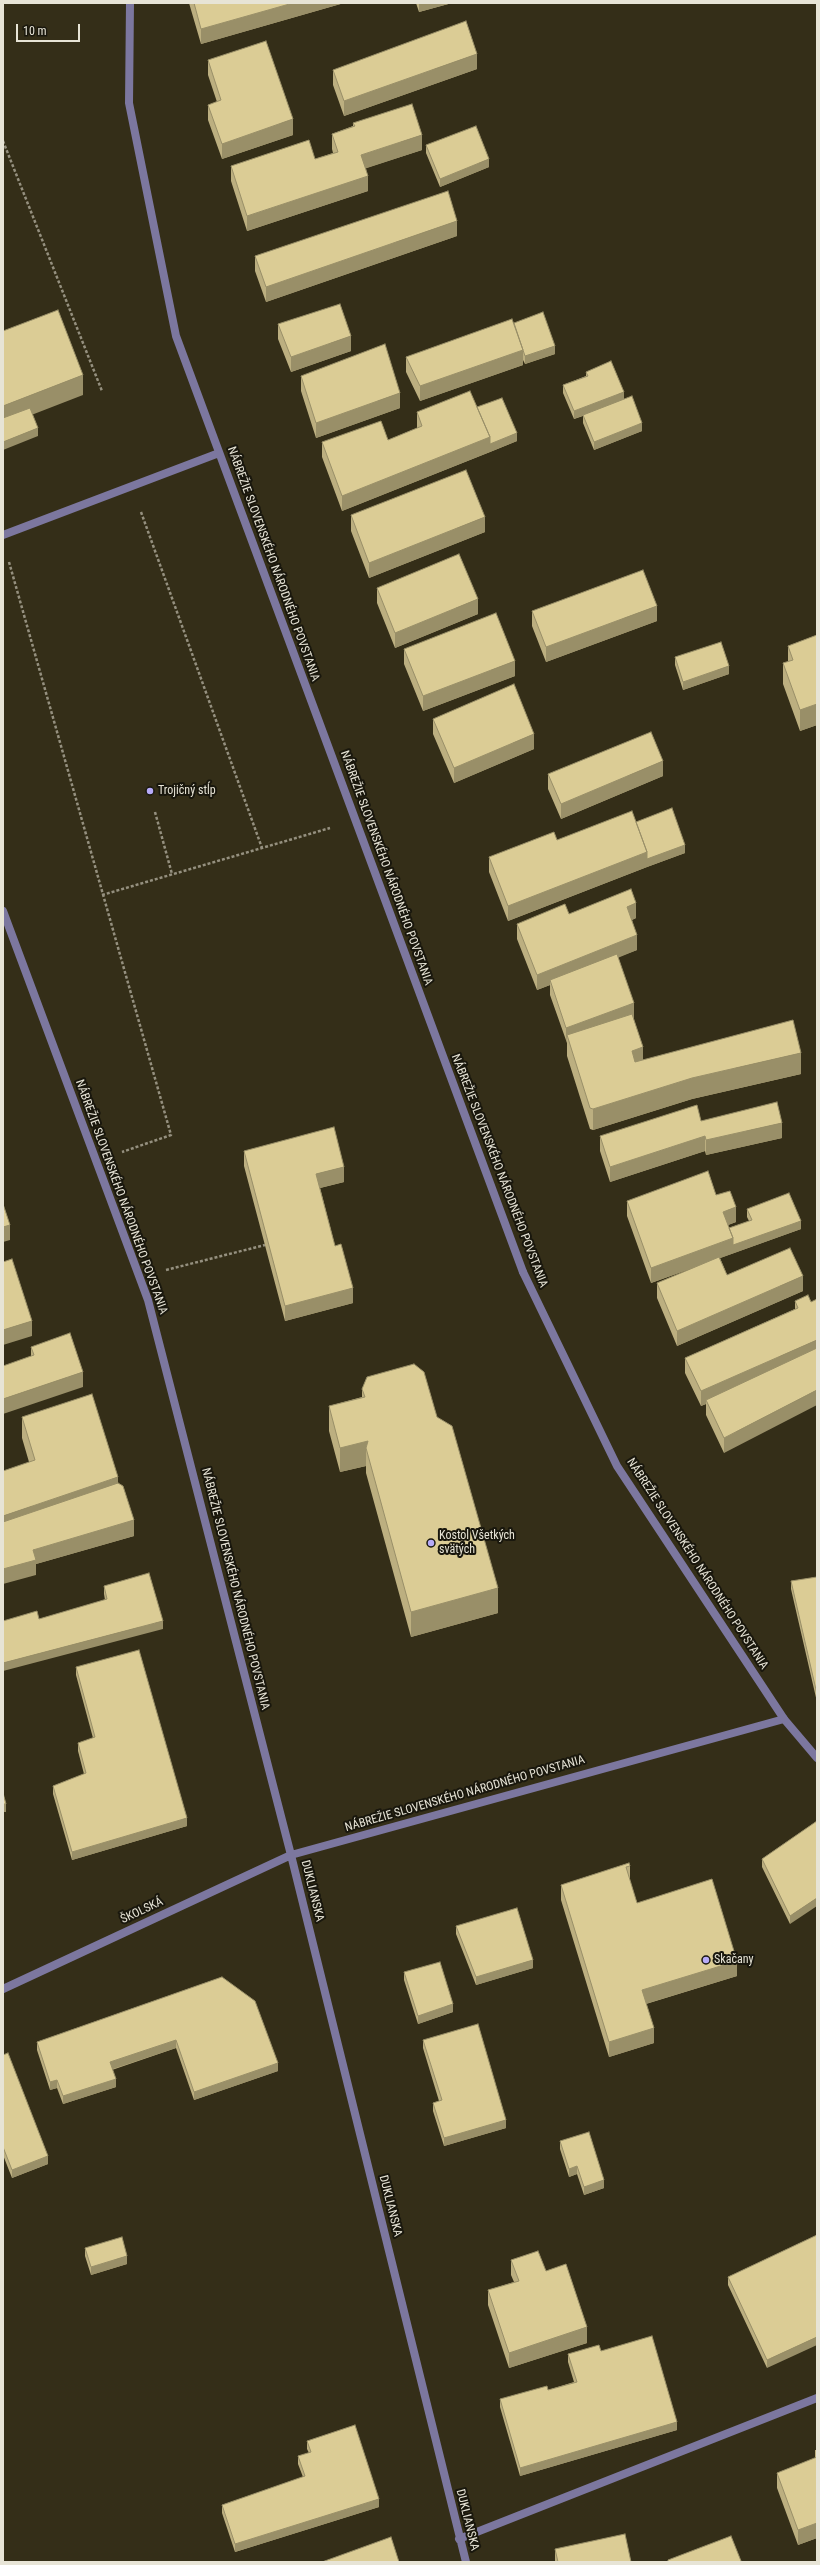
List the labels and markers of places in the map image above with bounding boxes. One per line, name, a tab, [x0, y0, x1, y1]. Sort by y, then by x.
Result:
place label: Trojičný stĺp	[158, 784, 216, 798]
marker: Trojičný stĺp	[145, 786, 155, 796]
place label: Kostol Všetkých svätých	[439, 1529, 515, 1557]
marker: Kostol Všetkých svätých	[426, 1538, 436, 1548]
place label: Skačany	[714, 1953, 753, 1967]
marker: Skačany	[701, 1955, 711, 1965]

